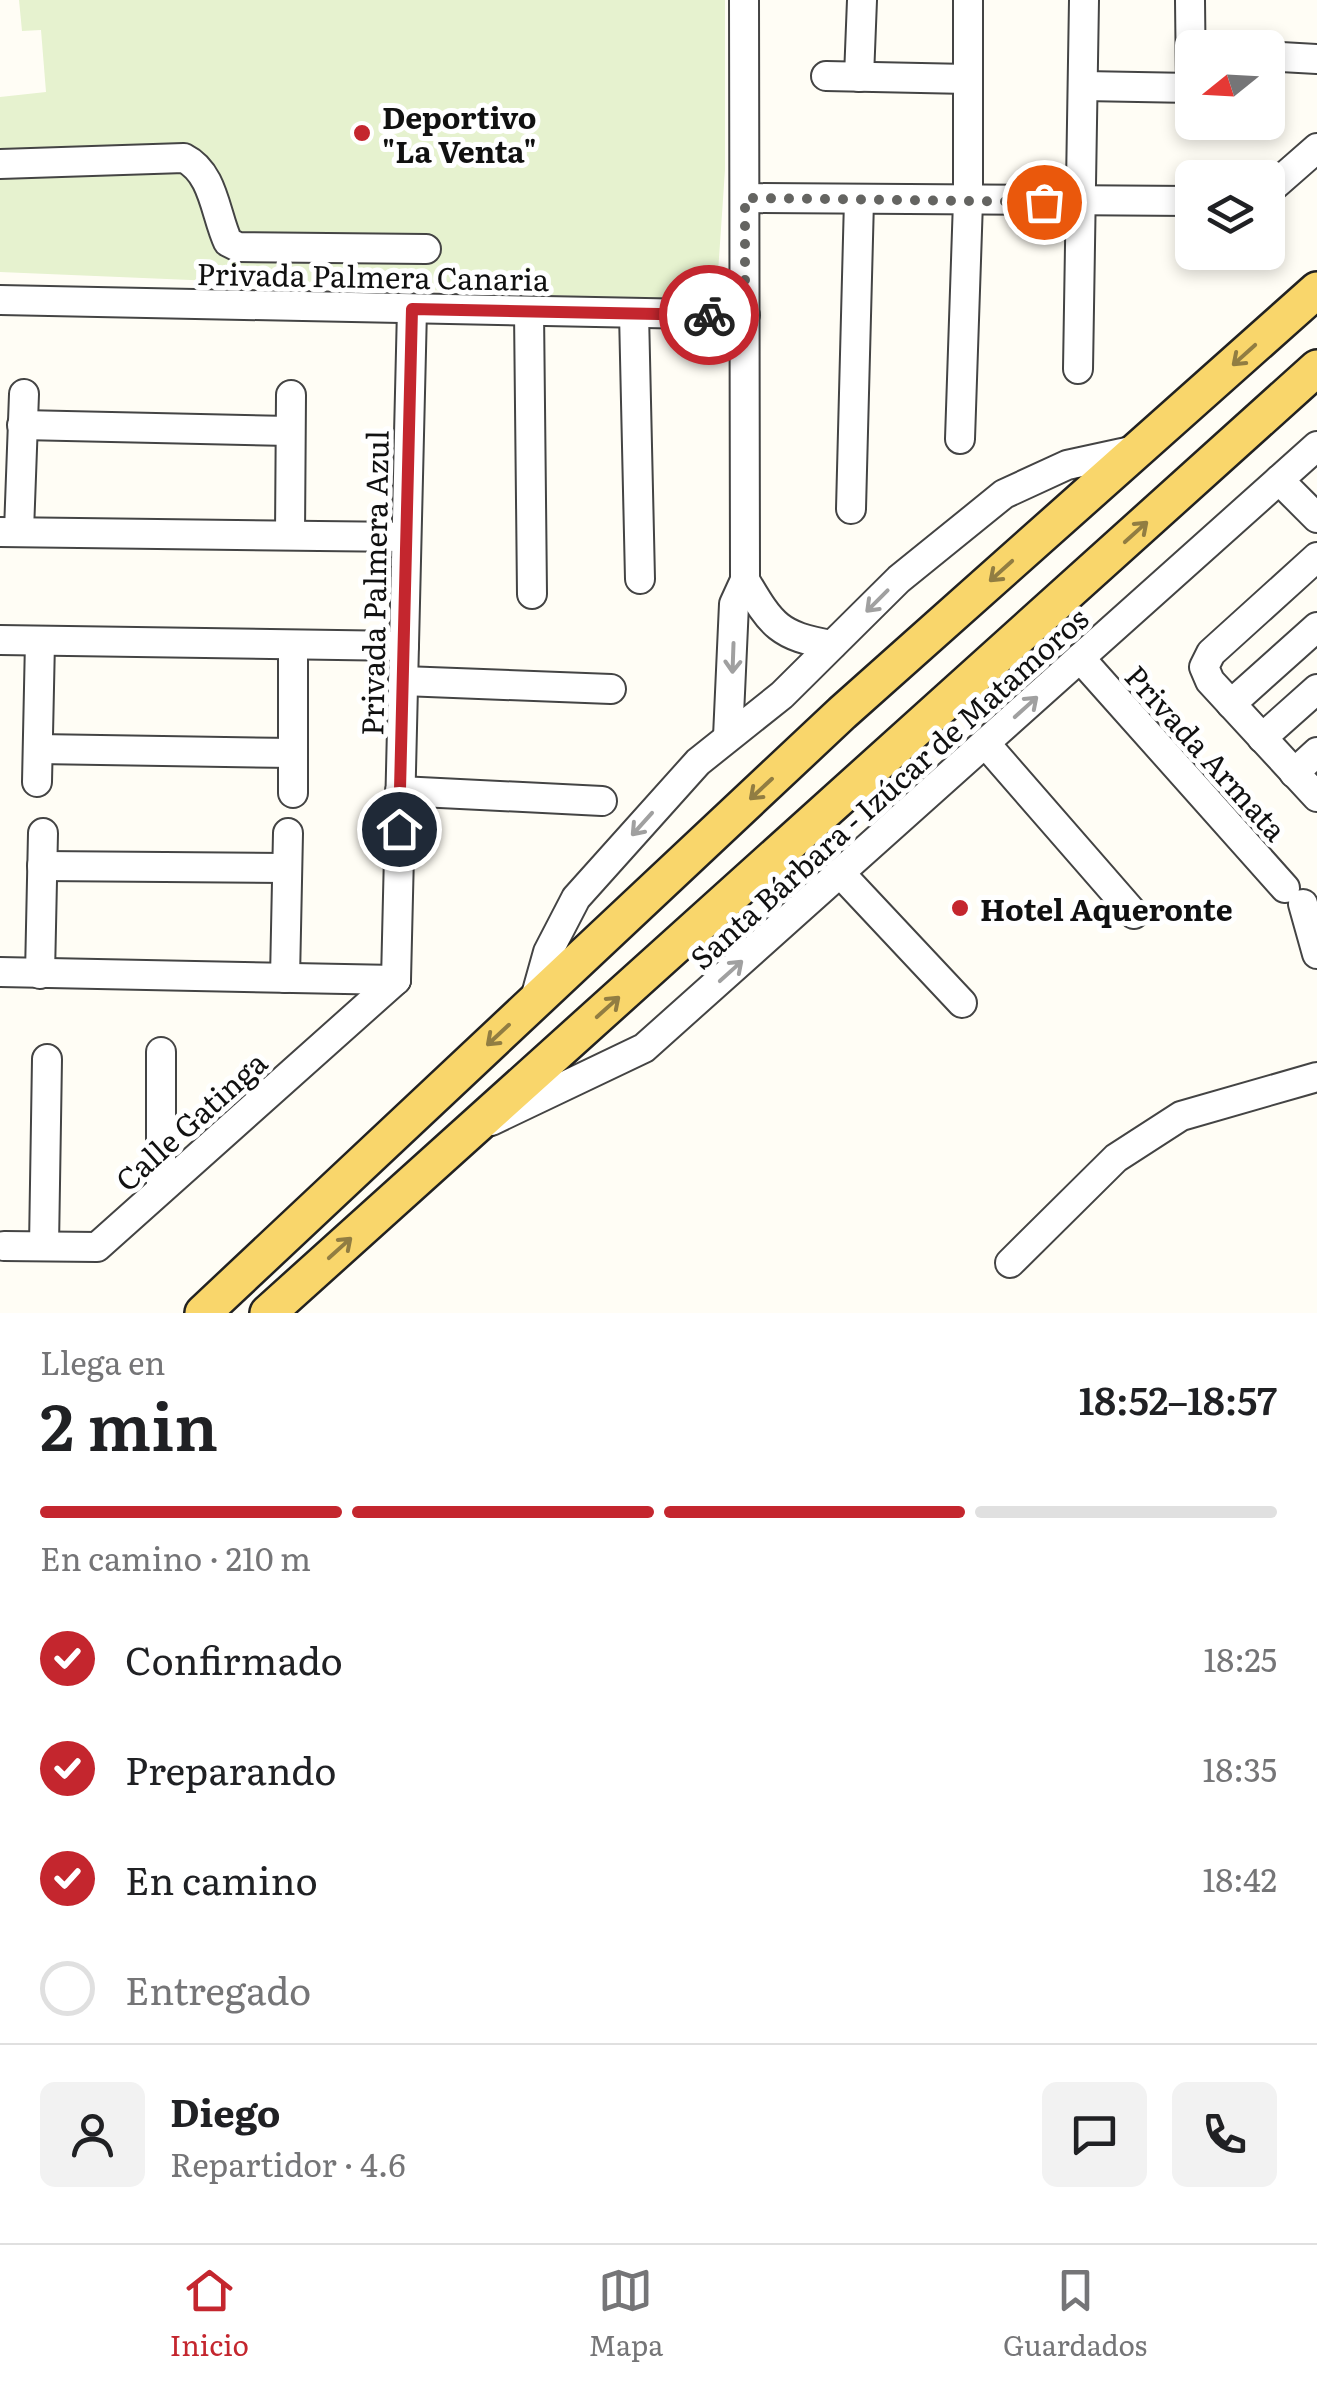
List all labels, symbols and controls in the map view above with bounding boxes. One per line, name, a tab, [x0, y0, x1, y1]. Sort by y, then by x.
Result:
north arrow	[1175, 30, 1285, 140]
map controls	[1175, 30, 1285, 270]
place label: Deportivo "La Venta"	[382, 94, 537, 172]
marker: Deportivo "La Venta"	[351, 122, 373, 144]
pin	[1002, 160, 1087, 245]
button: layers	[1175, 160, 1285, 270]
icon: bag	[1017, 175, 1072, 230]
street label: Privada Palmera Canaria	[196, 250, 550, 300]
courier	[659, 265, 759, 365]
icon: bike	[682, 288, 737, 343]
one-way arrow	[1232, 343, 1257, 366]
street label: Privada Palmera Azul	[348, 430, 398, 736]
one-way arrow	[1123, 521, 1148, 544]
one-way arrow	[989, 559, 1015, 581]
one-way arrow	[866, 588, 890, 612]
street label: Santa Bárbara - Izúcar de Matamoros	[679, 596, 1097, 978]
one-way arrow	[723, 641, 742, 673]
street label: Privada Armata	[1116, 654, 1299, 850]
one-way arrow	[1013, 696, 1038, 719]
one-way arrow	[749, 777, 773, 801]
pin	[357, 787, 442, 872]
icon: home	[372, 802, 427, 857]
one-way arrow	[631, 811, 654, 836]
place label: Hotel Aqueronte	[980, 886, 1233, 930]
marker: Hotel Aqueronte	[949, 897, 971, 919]
one-way arrow	[718, 959, 743, 982]
one-way arrow	[595, 996, 620, 1019]
one-way arrow	[486, 1023, 511, 1046]
street label: Calle Gatinga	[104, 1039, 276, 1200]
one-way arrow	[327, 1237, 353, 1260]
text: Llega en	[40, 1337, 165, 1385]
text: 18:52–18:57	[1079, 1370, 1277, 1427]
text: 2 min	[40, 1374, 218, 1471]
text: En camino · 210 m	[40, 1533, 311, 1581]
text: Confirmado	[125, 1630, 343, 1687]
icon: check	[40, 1631, 95, 1686]
text: 18:25	[1204, 1634, 1277, 1682]
text: Preparando	[125, 1740, 337, 1797]
icon: check	[40, 1741, 95, 1796]
text: 18:35	[1203, 1744, 1277, 1792]
text: En camino	[125, 1850, 318, 1907]
icon: check	[40, 1851, 95, 1906]
text: 18:42	[1202, 1854, 1277, 1902]
text: Entregado	[125, 1960, 311, 2017]
button: person	[40, 2082, 145, 2187]
text: Diego	[170, 2082, 280, 2139]
button: chat	[1042, 2082, 1147, 2187]
button: phone	[1172, 2082, 1277, 2187]
text: Repartidor · 4.6	[170, 2139, 406, 2187]
tab: Inicio	[170, 2263, 249, 2365]
tab: Mapa	[589, 2263, 663, 2365]
tab: Guardados	[1003, 2263, 1147, 2365]

